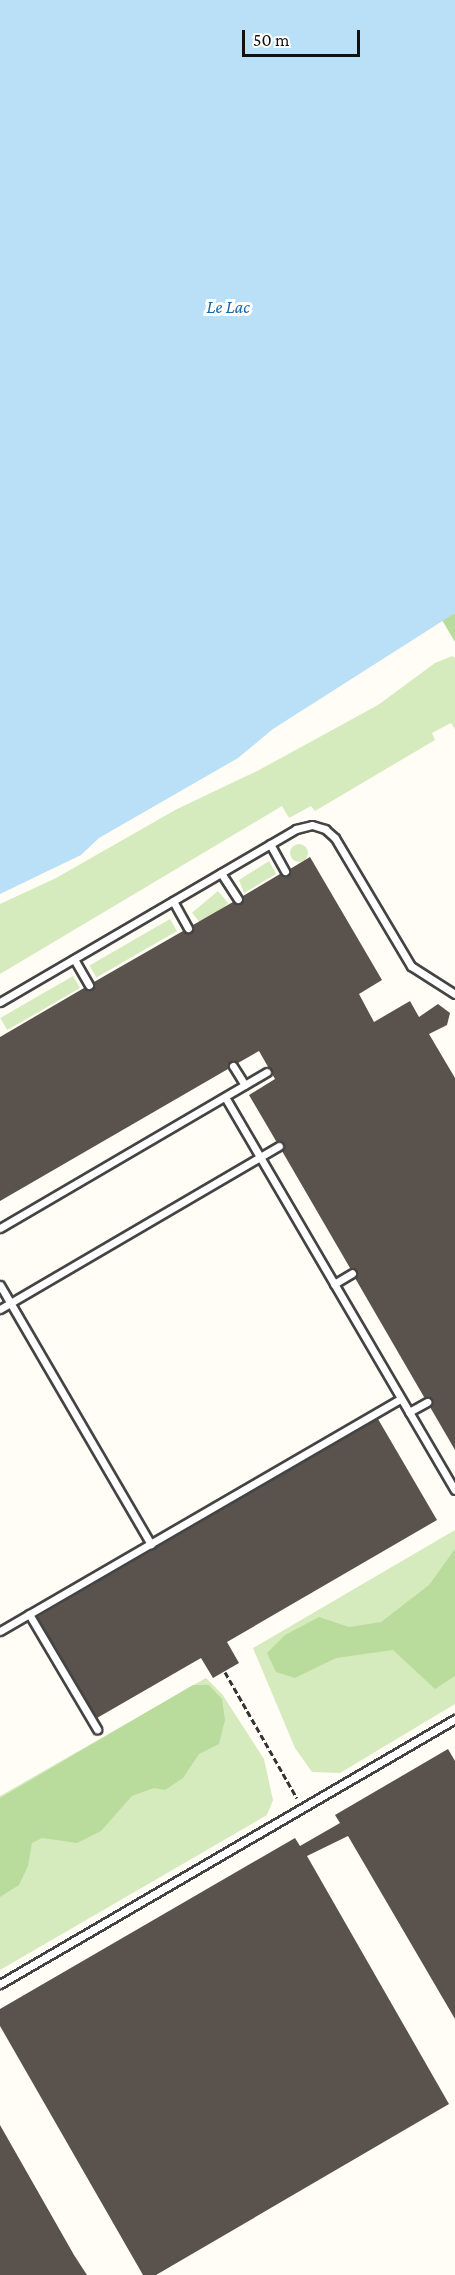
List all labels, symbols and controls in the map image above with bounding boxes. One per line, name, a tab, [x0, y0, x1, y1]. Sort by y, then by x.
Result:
scale bar	[245, 18, 364, 56]
text: 50 m	[253, 30, 290, 50]
water label: Le Lac	[207, 296, 249, 318]

